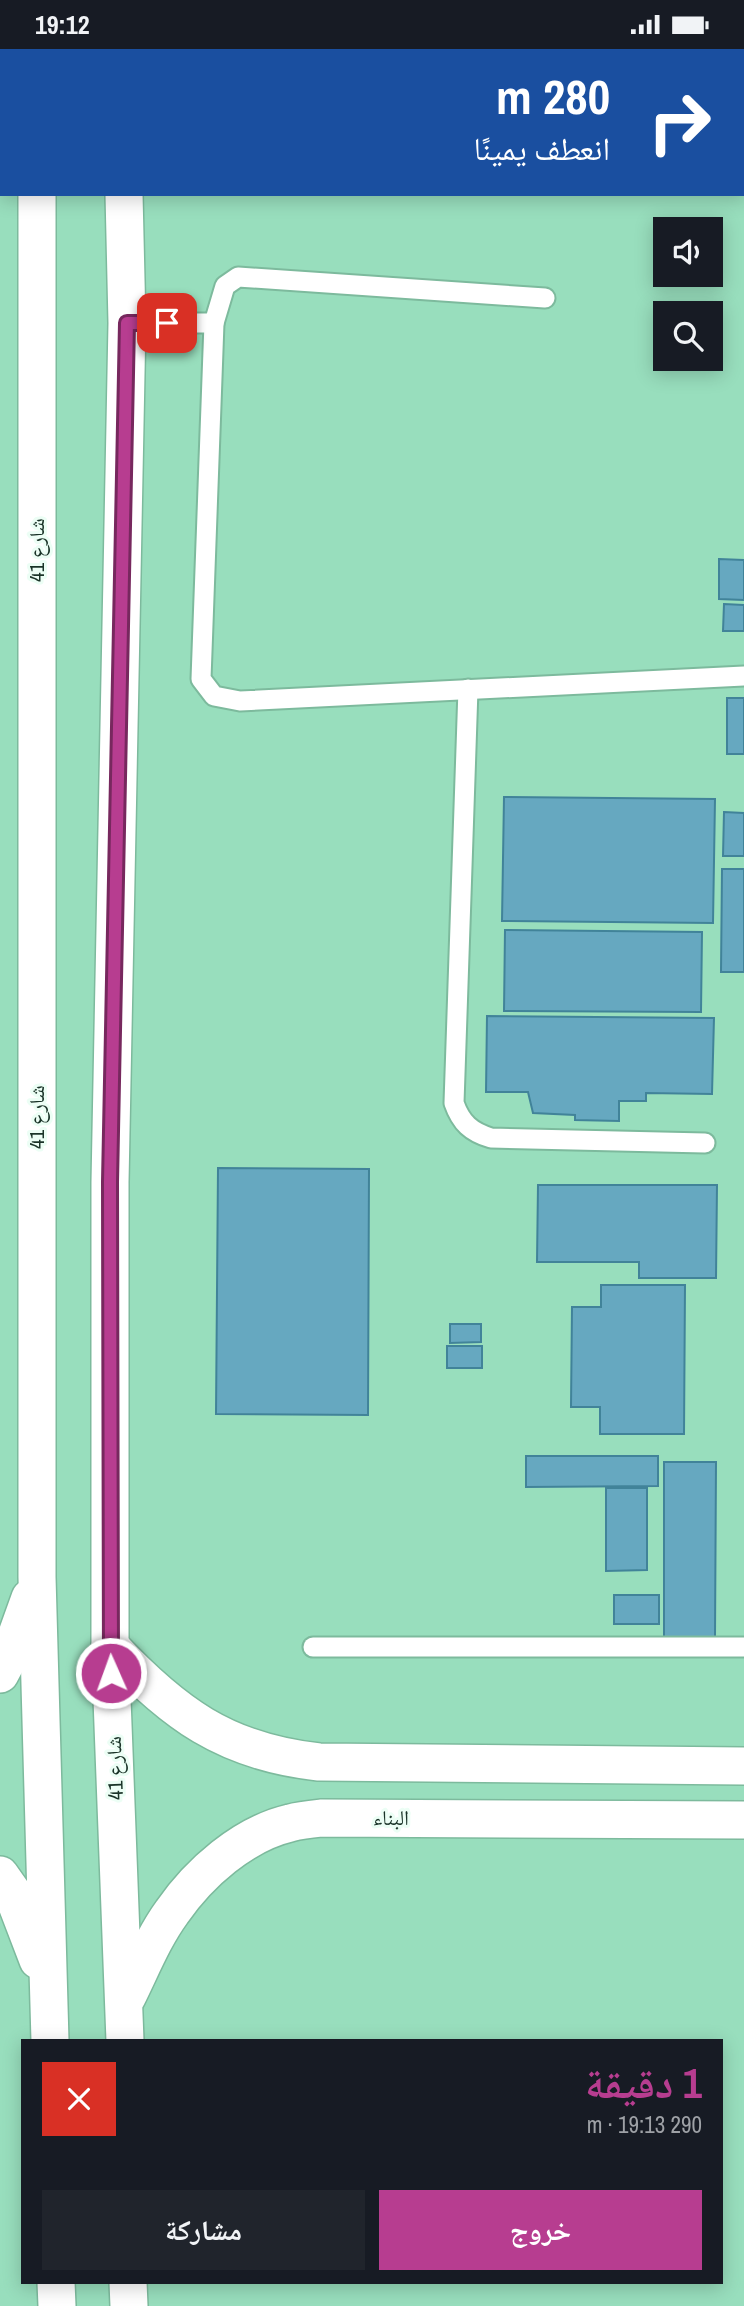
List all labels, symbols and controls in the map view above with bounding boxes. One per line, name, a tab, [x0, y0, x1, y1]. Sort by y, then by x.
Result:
text: 19:12	[35, 7, 90, 42]
text: 280 m	[496, 63, 610, 129]
icon: right	[634, 77, 725, 168]
text: انعطف يمينًا	[474, 127, 610, 170]
map controls	[653, 217, 723, 371]
button: sound	[653, 217, 723, 287]
pin	[137, 293, 197, 353]
button: search	[653, 301, 723, 371]
icon: arrive	[148, 304, 186, 342]
street label: شارع 41	[22, 518, 51, 582]
street label: شارع 41	[22, 1085, 51, 1149]
position arrow	[74, 1636, 148, 1710]
street label: شارع 41	[99, 1736, 130, 1800]
street label: البناء	[373, 1803, 409, 1832]
text: 1 دقيقة	[585, 2055, 702, 2111]
button: close	[42, 2062, 116, 2136]
text: 290 m · 19:13	[587, 2109, 702, 2140]
button: مشاركة	[42, 2190, 365, 2270]
button: خروج	[379, 2190, 702, 2270]

